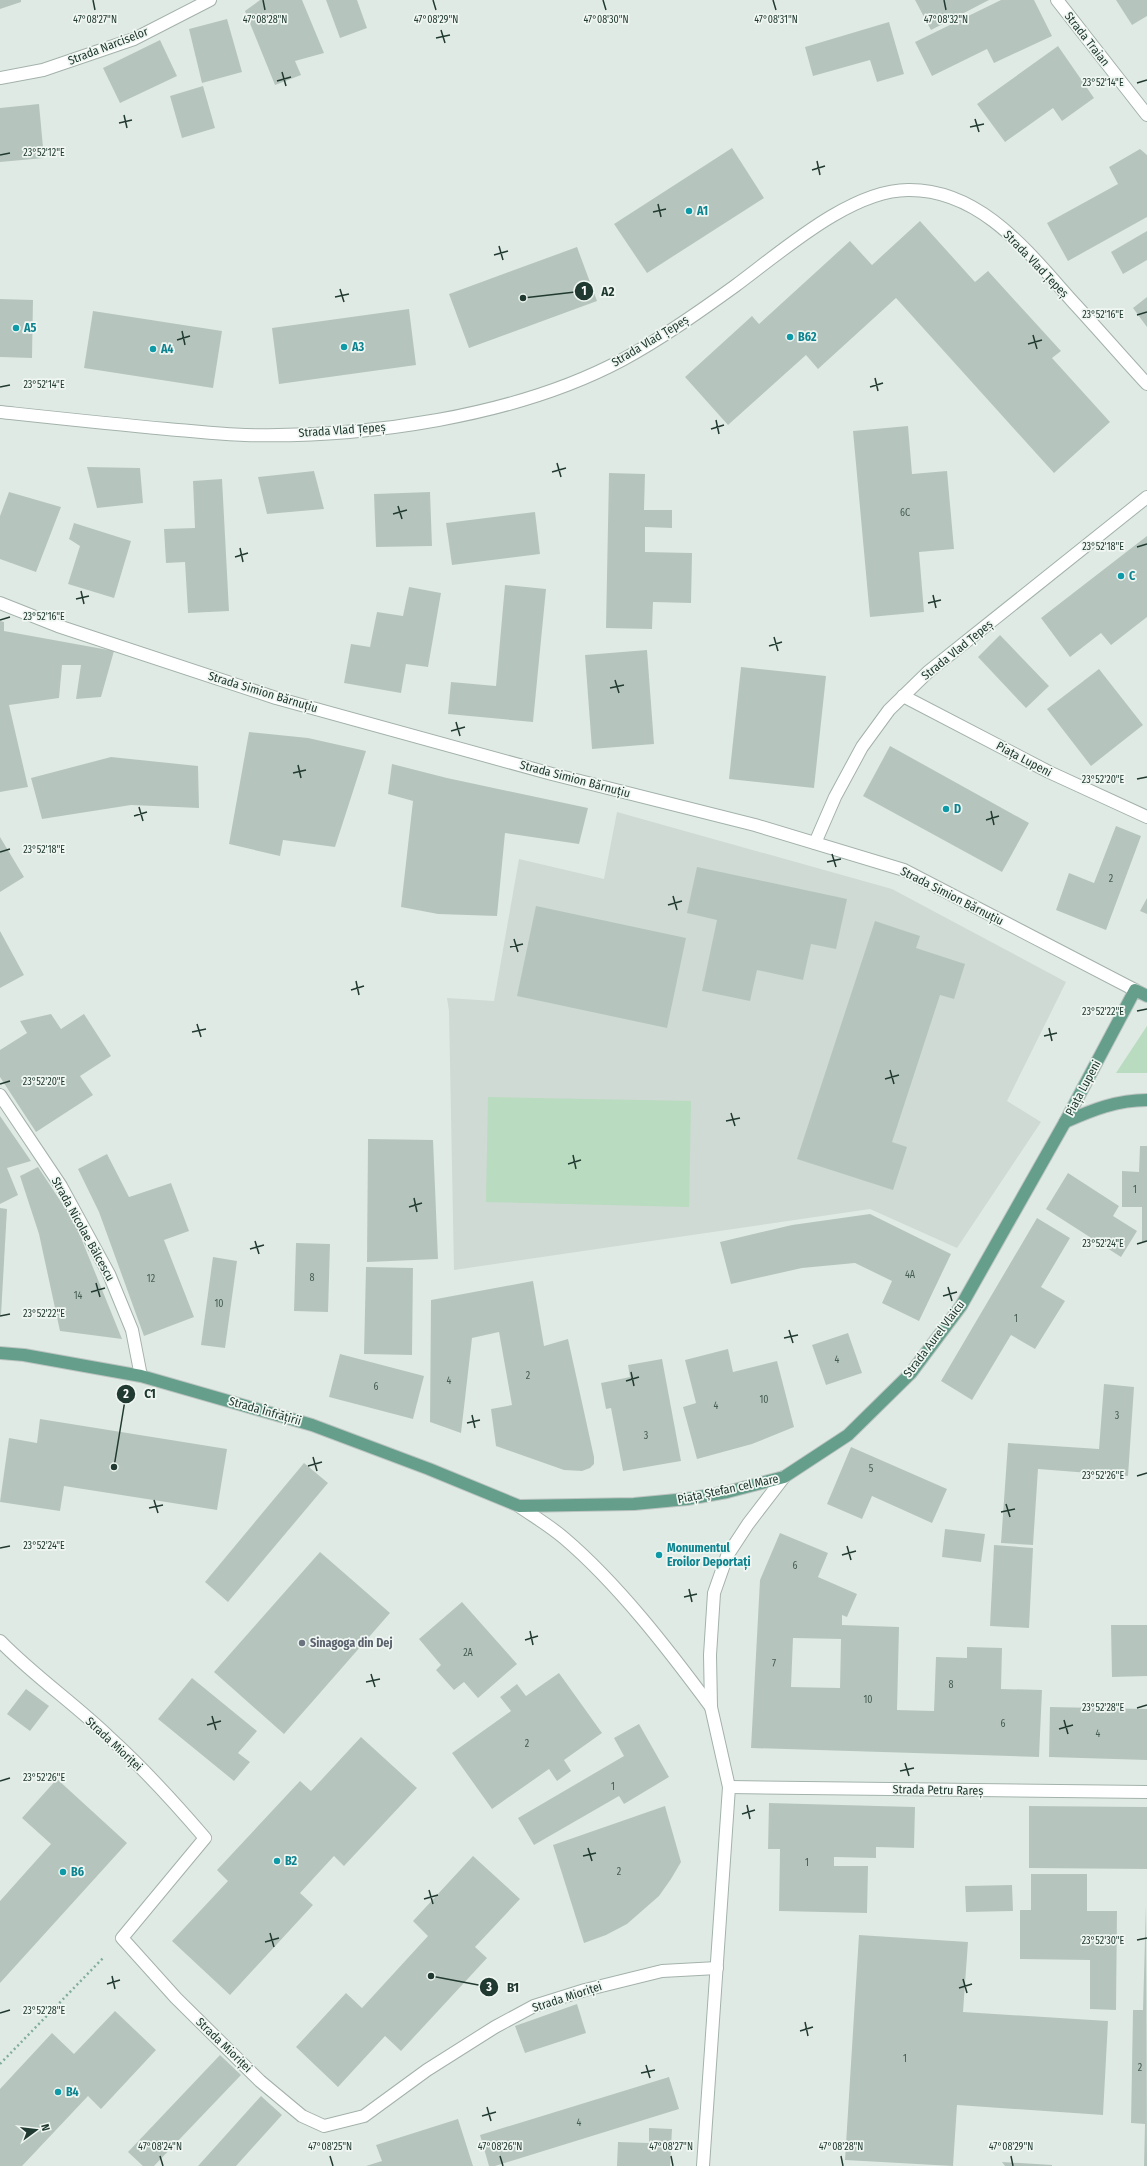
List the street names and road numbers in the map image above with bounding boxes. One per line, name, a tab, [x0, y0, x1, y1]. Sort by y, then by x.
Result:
street label: Strada Traian	[1062, 9, 1112, 69]
street label: Strada Narciselor	[66, 24, 151, 68]
street label: Strada Vlad Țepeș	[1000, 228, 1071, 301]
street label: Strada Vlad Țepeș	[609, 313, 692, 370]
street label: Strada Vlad Țepeș	[298, 420, 386, 441]
street label: Strada Vlad Țepeș	[919, 617, 996, 684]
street label: Strada Simion Bărnuțiu	[206, 669, 319, 716]
street label: Piața Lupeni	[993, 739, 1054, 780]
street label: Strada Simion Bărnuțiu	[518, 758, 632, 801]
street label: Strada Simion Bărnuțiu	[898, 864, 1006, 929]
street label: Piața Lupeni	[1063, 1058, 1104, 1119]
street label: Strada Nicolae Bălcescu	[49, 1175, 117, 1283]
street label: Strada Aurel Vlaicu	[901, 1298, 967, 1380]
street label: Strada Înfrățirii	[227, 1393, 303, 1429]
street label: Piața Ștefan cel Mare	[676, 1471, 780, 1508]
street label: Strada Mioriței	[82, 1714, 145, 1775]
street label: Strada Petru Rareș	[892, 1782, 984, 1799]
street label: Strada Mioriței	[530, 1979, 604, 2016]
street label: Strada Mioriței	[192, 2015, 255, 2076]

